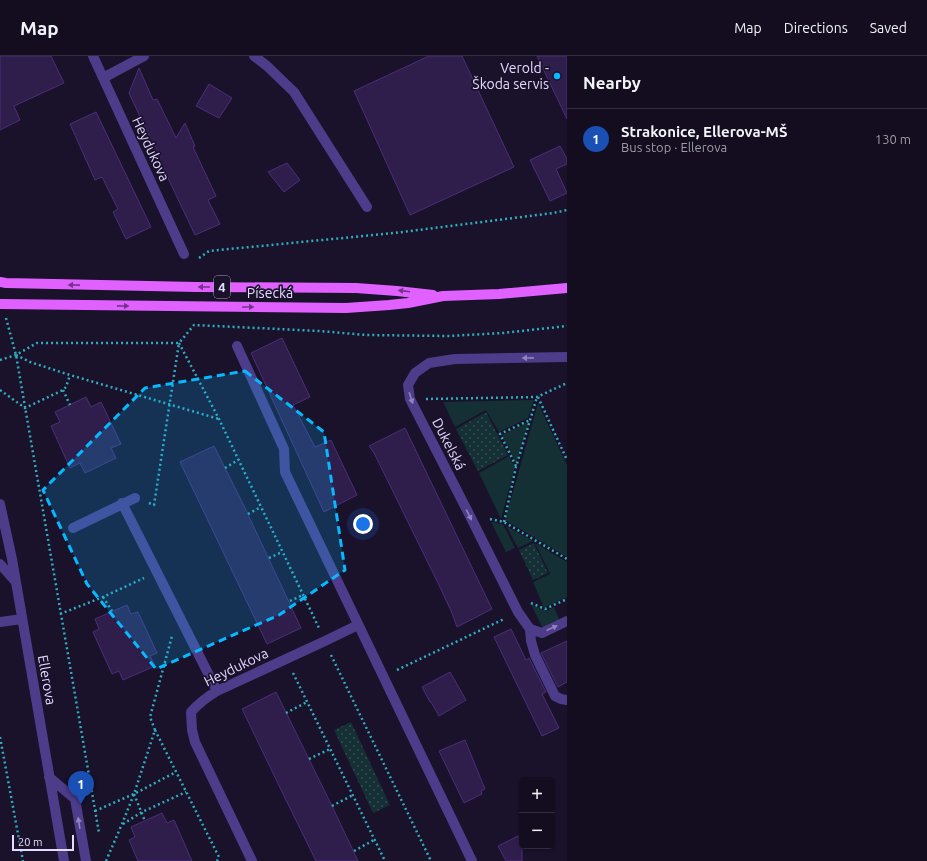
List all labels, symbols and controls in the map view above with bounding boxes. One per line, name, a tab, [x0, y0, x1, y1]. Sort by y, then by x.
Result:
text: Map	[20, 17, 59, 39]
text: Map	[734, 20, 762, 36]
text: Directions	[784, 20, 848, 36]
text: Saved	[870, 20, 907, 36]
place label: Verold - Škoda servis	[472, 60, 549, 92]
marker: Verold - Škoda servis	[552, 71, 562, 81]
text: Nearby	[583, 73, 641, 92]
street label: Heydukova	[129, 114, 173, 184]
text: Strakonice, Ellerova-MŠ	[621, 123, 787, 140]
text: 1	[592, 132, 600, 146]
text: 130 m	[875, 132, 911, 146]
text: Bus stop · Ellerova	[621, 140, 727, 154]
road number: 4	[214, 276, 230, 298]
one-way arrow	[68, 281, 80, 288]
one-way arrow	[197, 284, 210, 290]
street label: Písecká	[247, 285, 293, 301]
one-way arrow	[398, 288, 410, 294]
one-way arrow	[117, 302, 129, 309]
one-way arrow	[242, 304, 255, 310]
one-way arrow	[521, 355, 534, 361]
one-way arrow	[408, 393, 414, 405]
street label: Dukelská	[429, 415, 469, 473]
one-way arrow	[466, 509, 472, 520]
your location	[353, 514, 373, 534]
one-way arrow	[547, 625, 558, 631]
street label: Heydukova	[201, 645, 271, 689]
street label: Ellerova	[35, 654, 59, 706]
pin: 1	[68, 771, 94, 804]
map controls	[519, 777, 555, 849]
button: +	[519, 777, 555, 813]
button: −	[519, 813, 555, 849]
one-way arrow	[76, 816, 82, 829]
scale bar	[12, 833, 74, 852]
text: 20 m	[18, 836, 42, 848]

